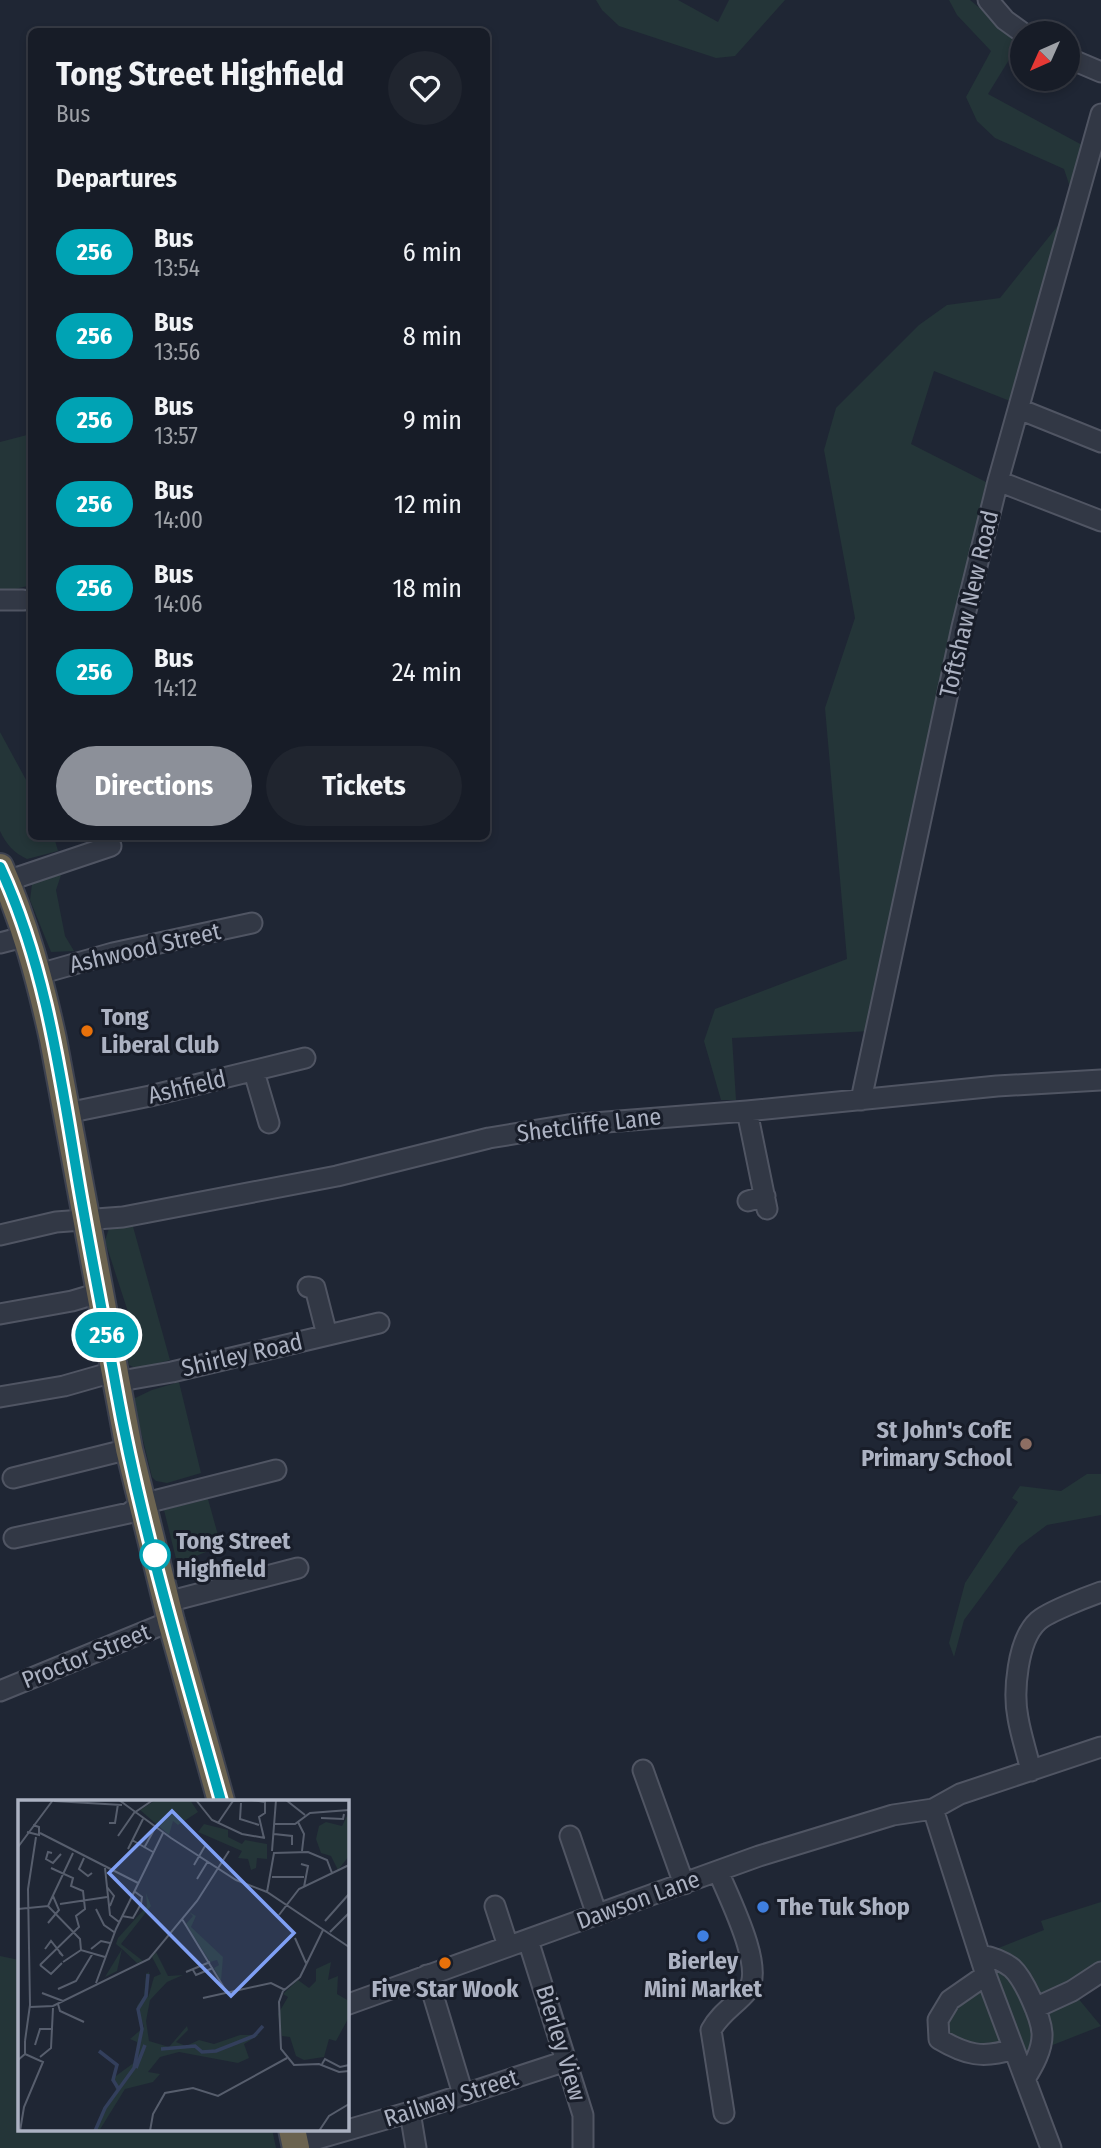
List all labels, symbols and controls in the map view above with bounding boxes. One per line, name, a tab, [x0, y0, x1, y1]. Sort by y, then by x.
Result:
north arrow	[1010, 21, 1080, 91]
map controls	[1010, 21, 1080, 91]
button: heart	[388, 51, 462, 125]
text: Tong Street Highfield	[56, 54, 344, 94]
text: Bus	[56, 100, 90, 128]
text: Departures	[56, 163, 177, 194]
text: Bus	[154, 223, 193, 254]
text: 6 min	[403, 237, 462, 268]
text: 256	[77, 238, 112, 266]
text: 13:54	[154, 254, 200, 282]
text: Bus	[154, 307, 193, 338]
text: 8 min	[403, 321, 462, 352]
text: 256	[77, 322, 112, 350]
text: 13:56	[154, 338, 200, 366]
text: Bus	[154, 391, 193, 422]
text: 9 min	[403, 405, 462, 436]
text: 256	[77, 406, 112, 434]
text: 13:57	[154, 422, 198, 450]
text: Bus	[154, 475, 193, 506]
text: 12 min	[394, 489, 462, 520]
text: 256	[77, 490, 112, 518]
text: 14:00	[154, 506, 203, 534]
street label: Toftshaw New Road	[934, 508, 1004, 700]
text: Bus	[154, 559, 193, 590]
text: 18 min	[393, 573, 462, 604]
text: 256	[77, 574, 112, 602]
text: 14:06	[154, 590, 202, 618]
text: Bus	[154, 643, 193, 674]
text: 24 min	[392, 657, 462, 688]
text: 256	[77, 658, 112, 686]
text: 14:12	[154, 674, 197, 702]
button: Directions	[56, 746, 252, 826]
button: Tickets	[266, 746, 462, 826]
street label: Ashwood Street	[67, 917, 223, 979]
place label: Tong Liberal Club	[101, 1003, 219, 1059]
marker: Tong Liberal Club	[79, 1023, 95, 1039]
street label: Ashfield	[145, 1064, 229, 1110]
street label: Shetcliffe Lane	[515, 1102, 663, 1148]
line badge: 256	[67, 1312, 147, 1358]
text: 256	[89, 1321, 125, 1349]
street label: Shirley Road	[179, 1328, 305, 1382]
place label: St John's CofE Primary School	[861, 1416, 1012, 1472]
marker: St John's CofE Primary School	[1018, 1436, 1034, 1452]
place label: Tong Street Highfield	[176, 1527, 291, 1583]
marker: Tong Street Highfield	[140, 1540, 170, 1570]
street label: Proctor Street	[18, 1618, 154, 1694]
inset map	[18, 1800, 348, 2130]
street label: Dawson Lane	[573, 1865, 703, 1935]
place label: The Tuk Shop	[777, 1893, 910, 1921]
marker: The Tuk Shop	[755, 1899, 771, 1915]
marker: Bierley Mini Market	[695, 1928, 711, 1944]
place label: Bierley Mini Market	[644, 1947, 762, 2003]
marker: Five Star Wook	[437, 1955, 453, 1971]
place label: Five Star Wook	[372, 1975, 519, 2003]
street label: Bierley View	[530, 1982, 592, 2105]
street label: Railway Street	[381, 2063, 522, 2133]

